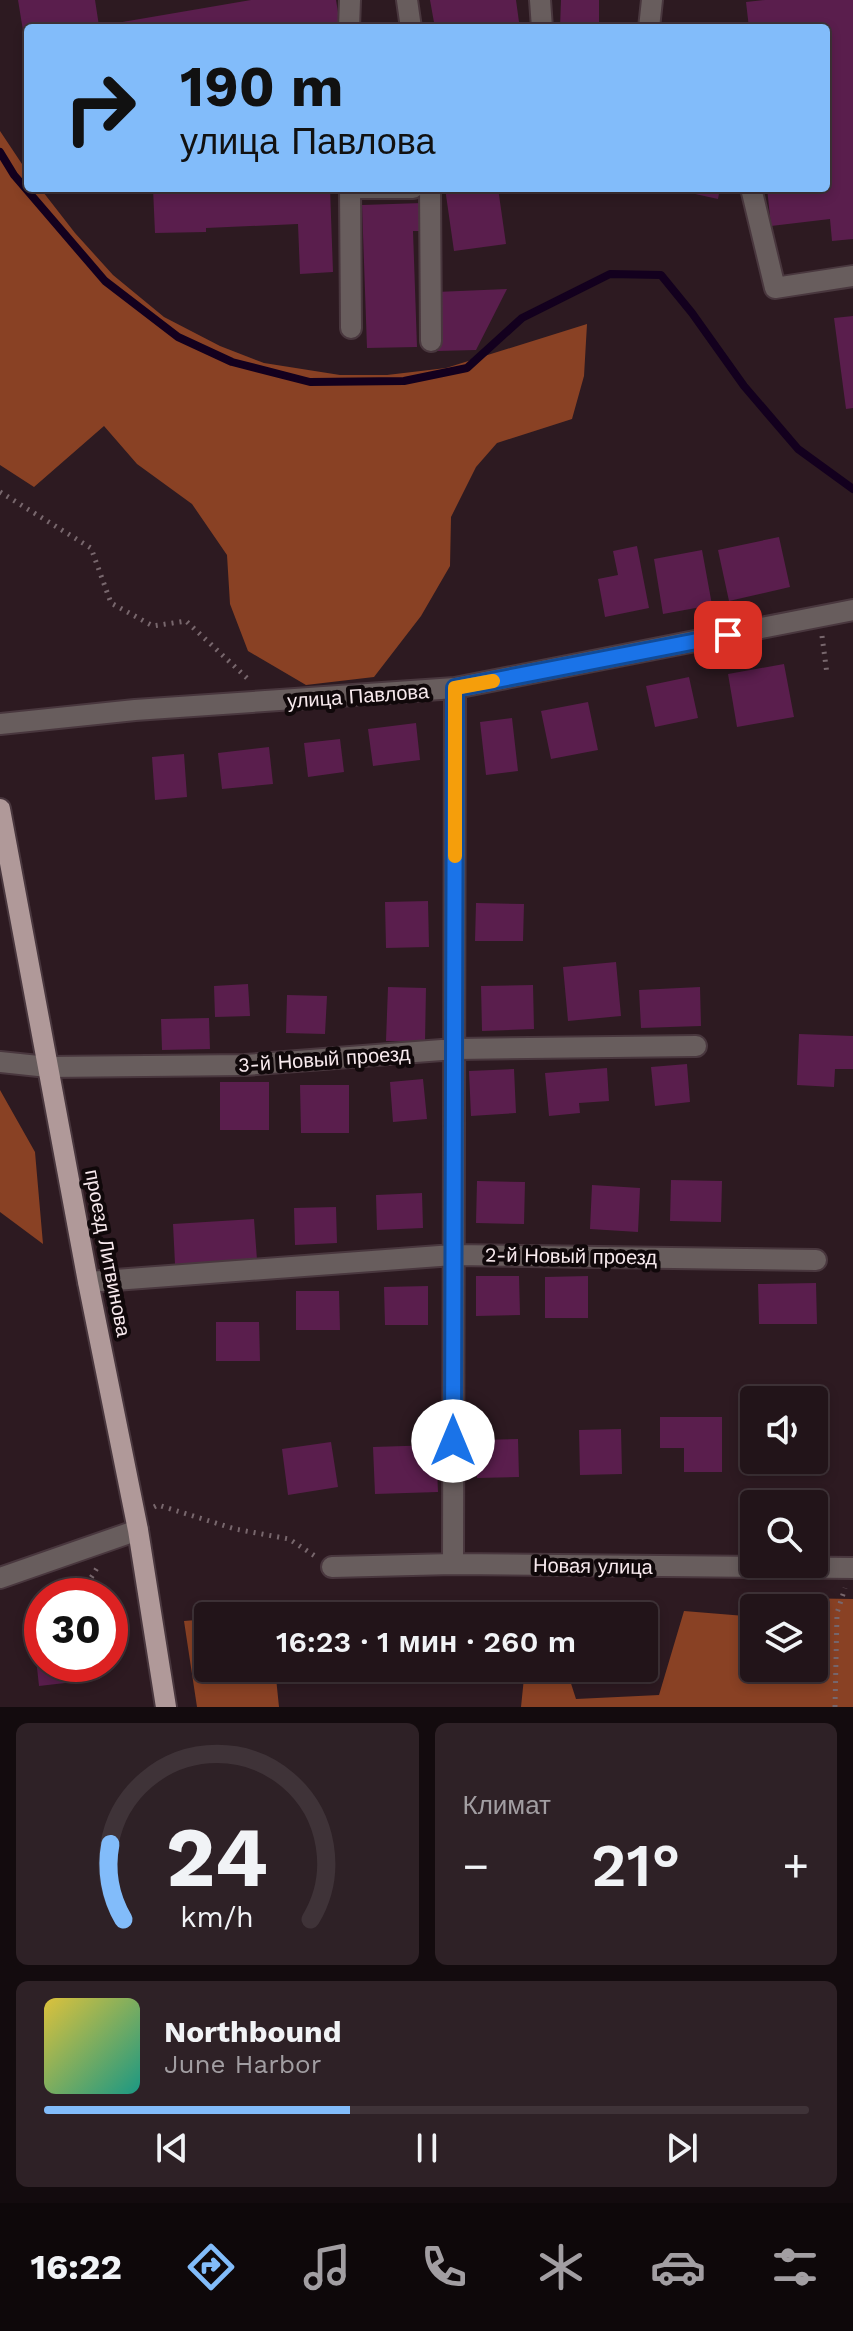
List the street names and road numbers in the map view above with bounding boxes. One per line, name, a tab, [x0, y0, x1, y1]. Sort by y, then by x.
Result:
street label: улица Павлова	[286, 679, 431, 713]
street label: 3-й Новый проезд	[237, 1041, 411, 1077]
street label: проезд Литвинова	[80, 1167, 136, 1340]
street label: 2-й Новый проезд	[485, 1242, 658, 1270]
street label: Новая улица	[533, 1553, 654, 1579]

